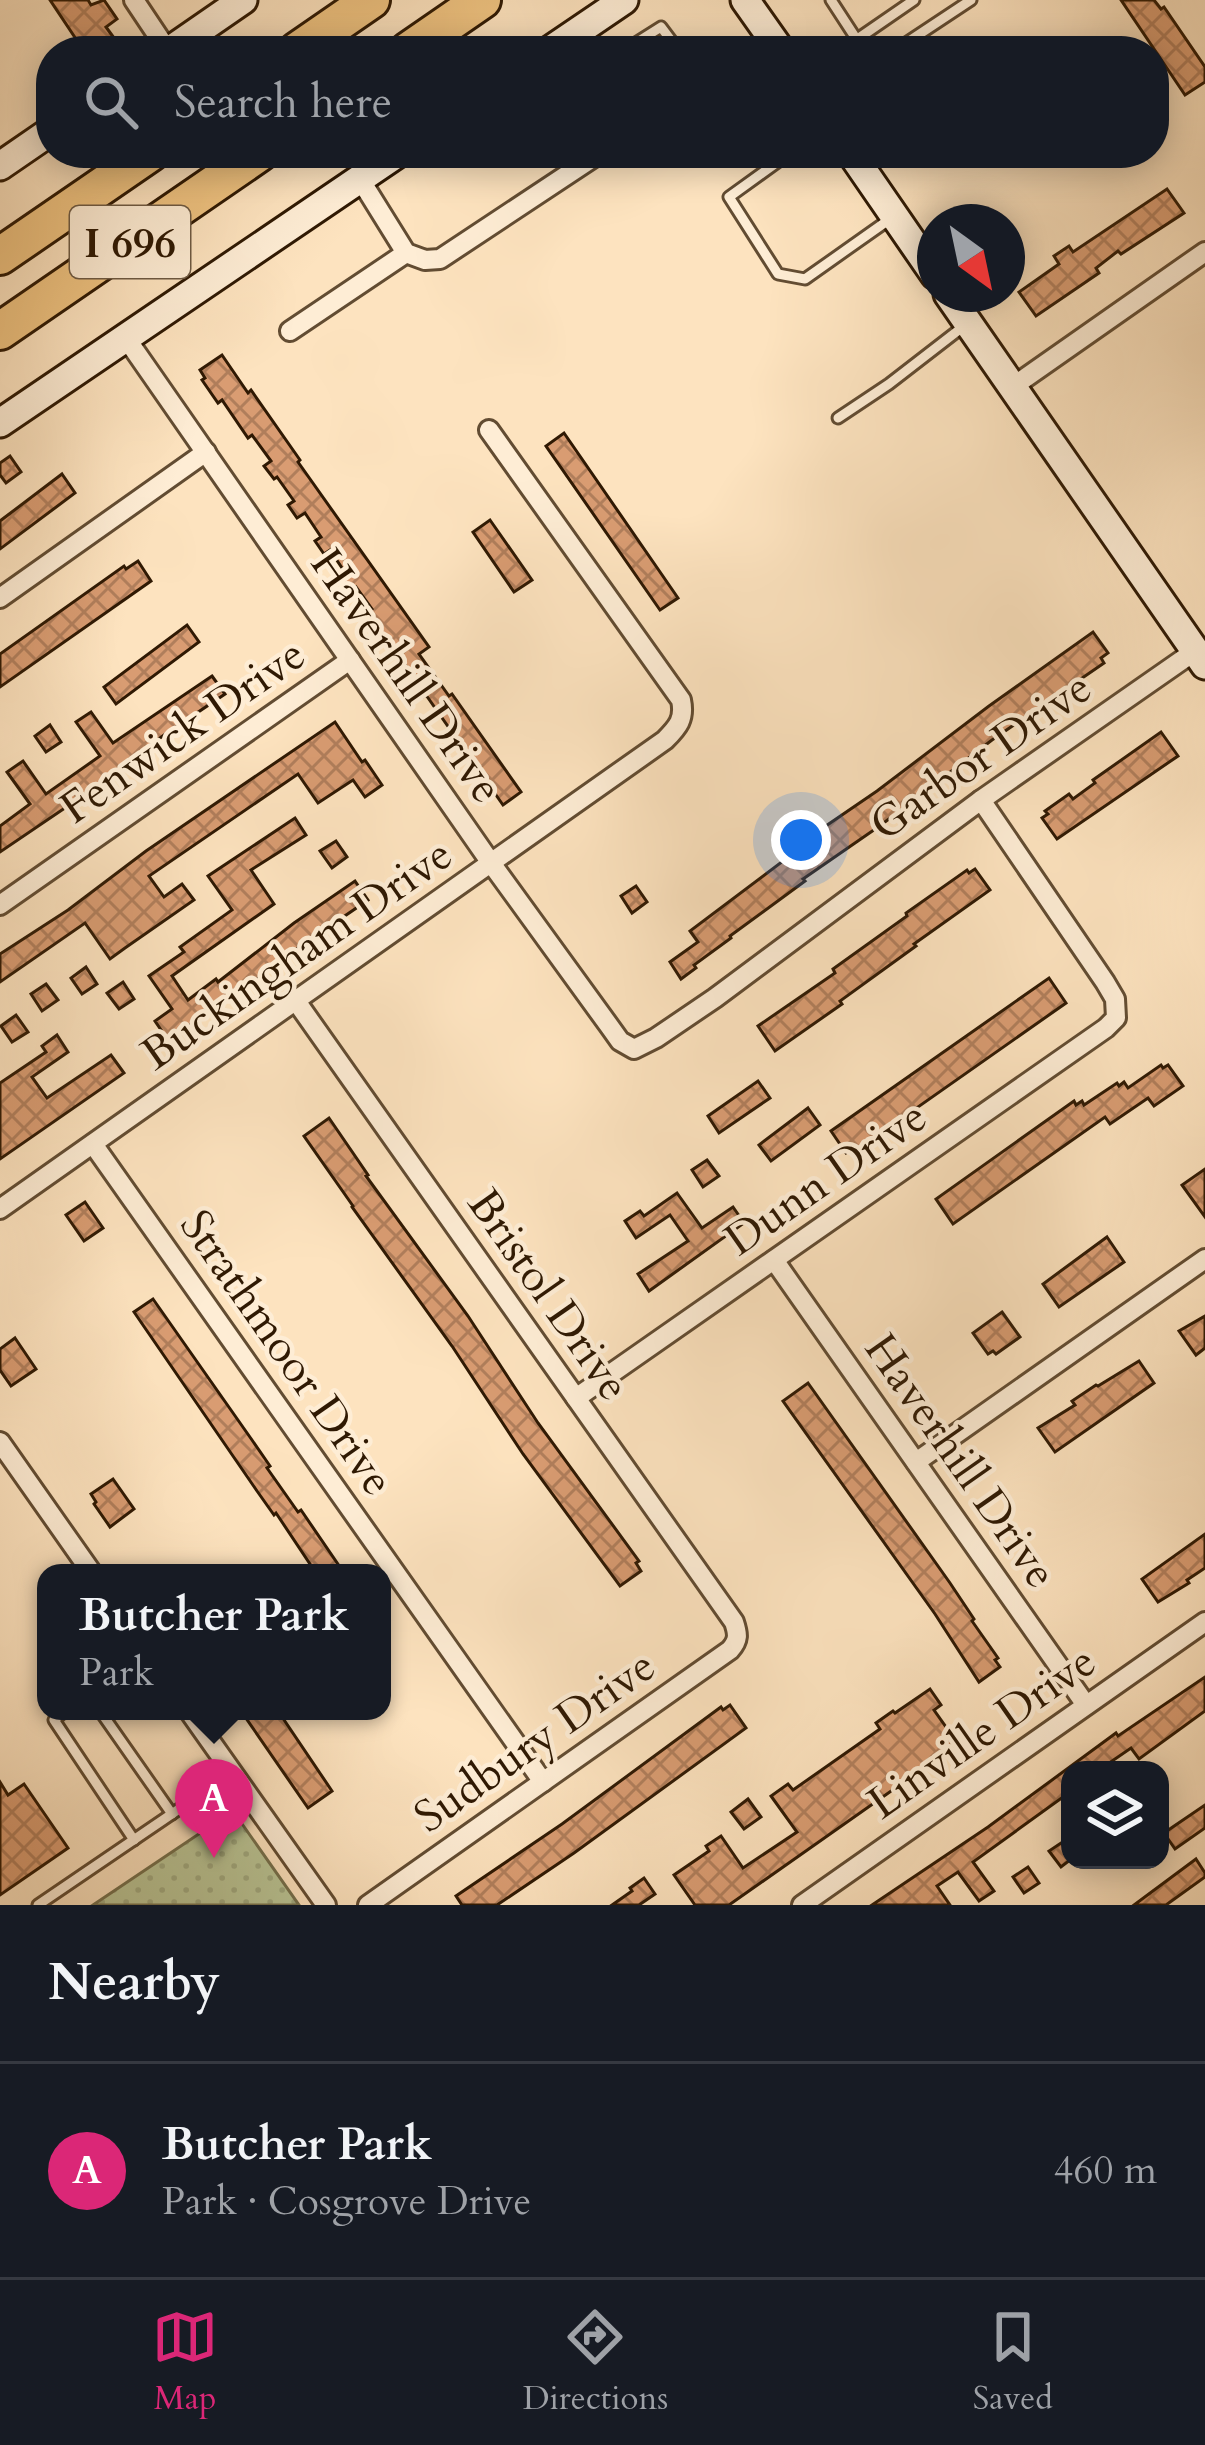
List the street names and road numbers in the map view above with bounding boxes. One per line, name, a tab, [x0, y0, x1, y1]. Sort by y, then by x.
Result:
road number: I 696	[70, 206, 190, 278]
street label: Haverhill Drive	[296, 536, 517, 815]
street label: Fenwick Drive	[48, 624, 317, 838]
street label: Garbor Drive	[858, 657, 1104, 855]
street label: Buckingham Drive	[129, 824, 464, 1084]
street label: Dunn Drive	[713, 1086, 939, 1270]
street label: Bristol Drive	[453, 1177, 644, 1413]
street label: Strathmoor Drive	[166, 1198, 408, 1508]
street label: Haverhill Drive	[850, 1321, 1071, 1600]
street label: Linville Drive	[856, 1631, 1108, 1833]
street label: Sudbury Drive	[402, 1636, 668, 1847]

